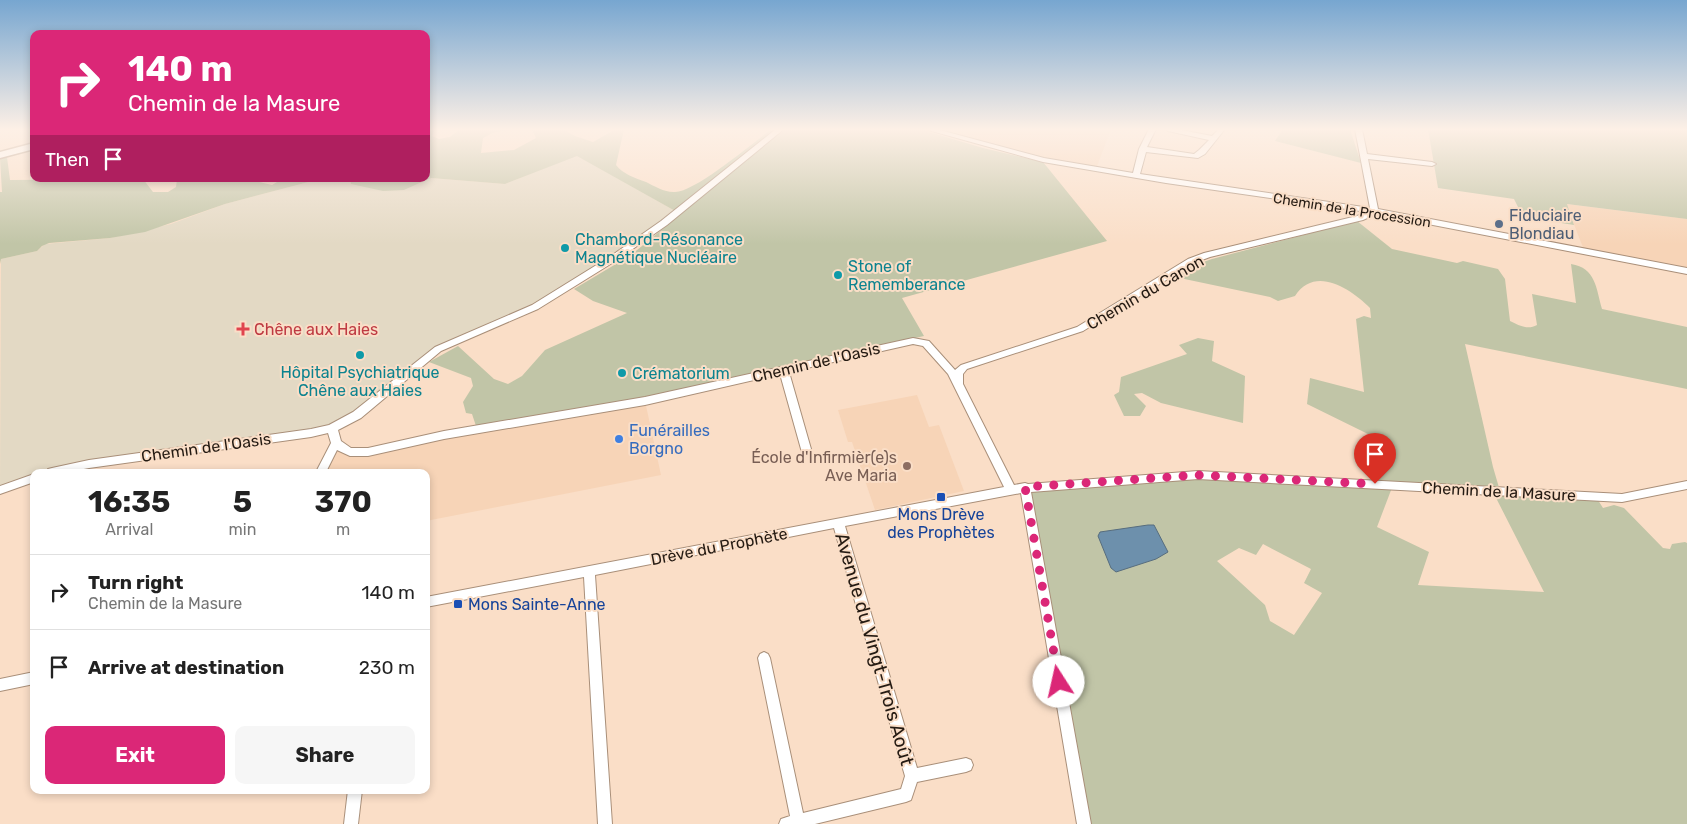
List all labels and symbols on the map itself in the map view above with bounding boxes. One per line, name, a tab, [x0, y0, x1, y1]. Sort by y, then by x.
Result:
street label: Chemin de la Procession	[1272, 190, 1432, 231]
place label: Fiduciaire Blondiau	[1509, 206, 1582, 243]
marker: Fiduciaire Blondiau	[1493, 218, 1505, 230]
place label: Chambord-Résonance Magnétique Nucléaire	[575, 230, 743, 267]
marker: Chambord-Résonance Magnétique Nucléaire	[559, 242, 571, 254]
street label: Chemin du Canon	[1083, 251, 1207, 334]
place label: Stone of Rememberance	[848, 257, 966, 294]
marker: Stone of Rememberance	[832, 269, 844, 281]
place label: Chêne aux Haies	[254, 320, 378, 339]
marker: Chêne aux Haies	[236, 322, 250, 336]
street label: Chemin de l'Oasis	[750, 339, 882, 386]
marker: Hôpital Psychiatrique Chêne aux Haies	[354, 349, 366, 361]
place label: Hôpital Psychiatrique Chêne aux Haies	[280, 363, 440, 400]
place label: Crématorium	[632, 364, 730, 383]
marker: Crématorium	[616, 367, 628, 379]
place label: Funérailles Borgno	[629, 421, 710, 458]
street label: Chemin de l'Oasis	[140, 429, 272, 466]
marker: Funérailles Borgno	[613, 433, 625, 445]
pin	[1354, 433, 1396, 484]
place label: École d'Infirmièr(e)s Ave Maria	[751, 448, 897, 485]
marker: École d'Infirmièr(e)s Ave Maria	[901, 460, 913, 472]
street label: Chemin de la Masure	[1421, 478, 1577, 505]
marker: Mons Drève des Prophètes	[935, 491, 947, 503]
place label: Mons Drève des Prophètes	[887, 505, 995, 542]
street label: Drève du Prophète	[649, 524, 789, 569]
street label: Avenue du Vingt-Trois Août	[830, 530, 919, 769]
place label: Mons Sainte-Anne	[468, 595, 606, 614]
marker: Mons Sainte-Anne	[452, 598, 464, 610]
position arrow	[1032, 655, 1084, 707]

